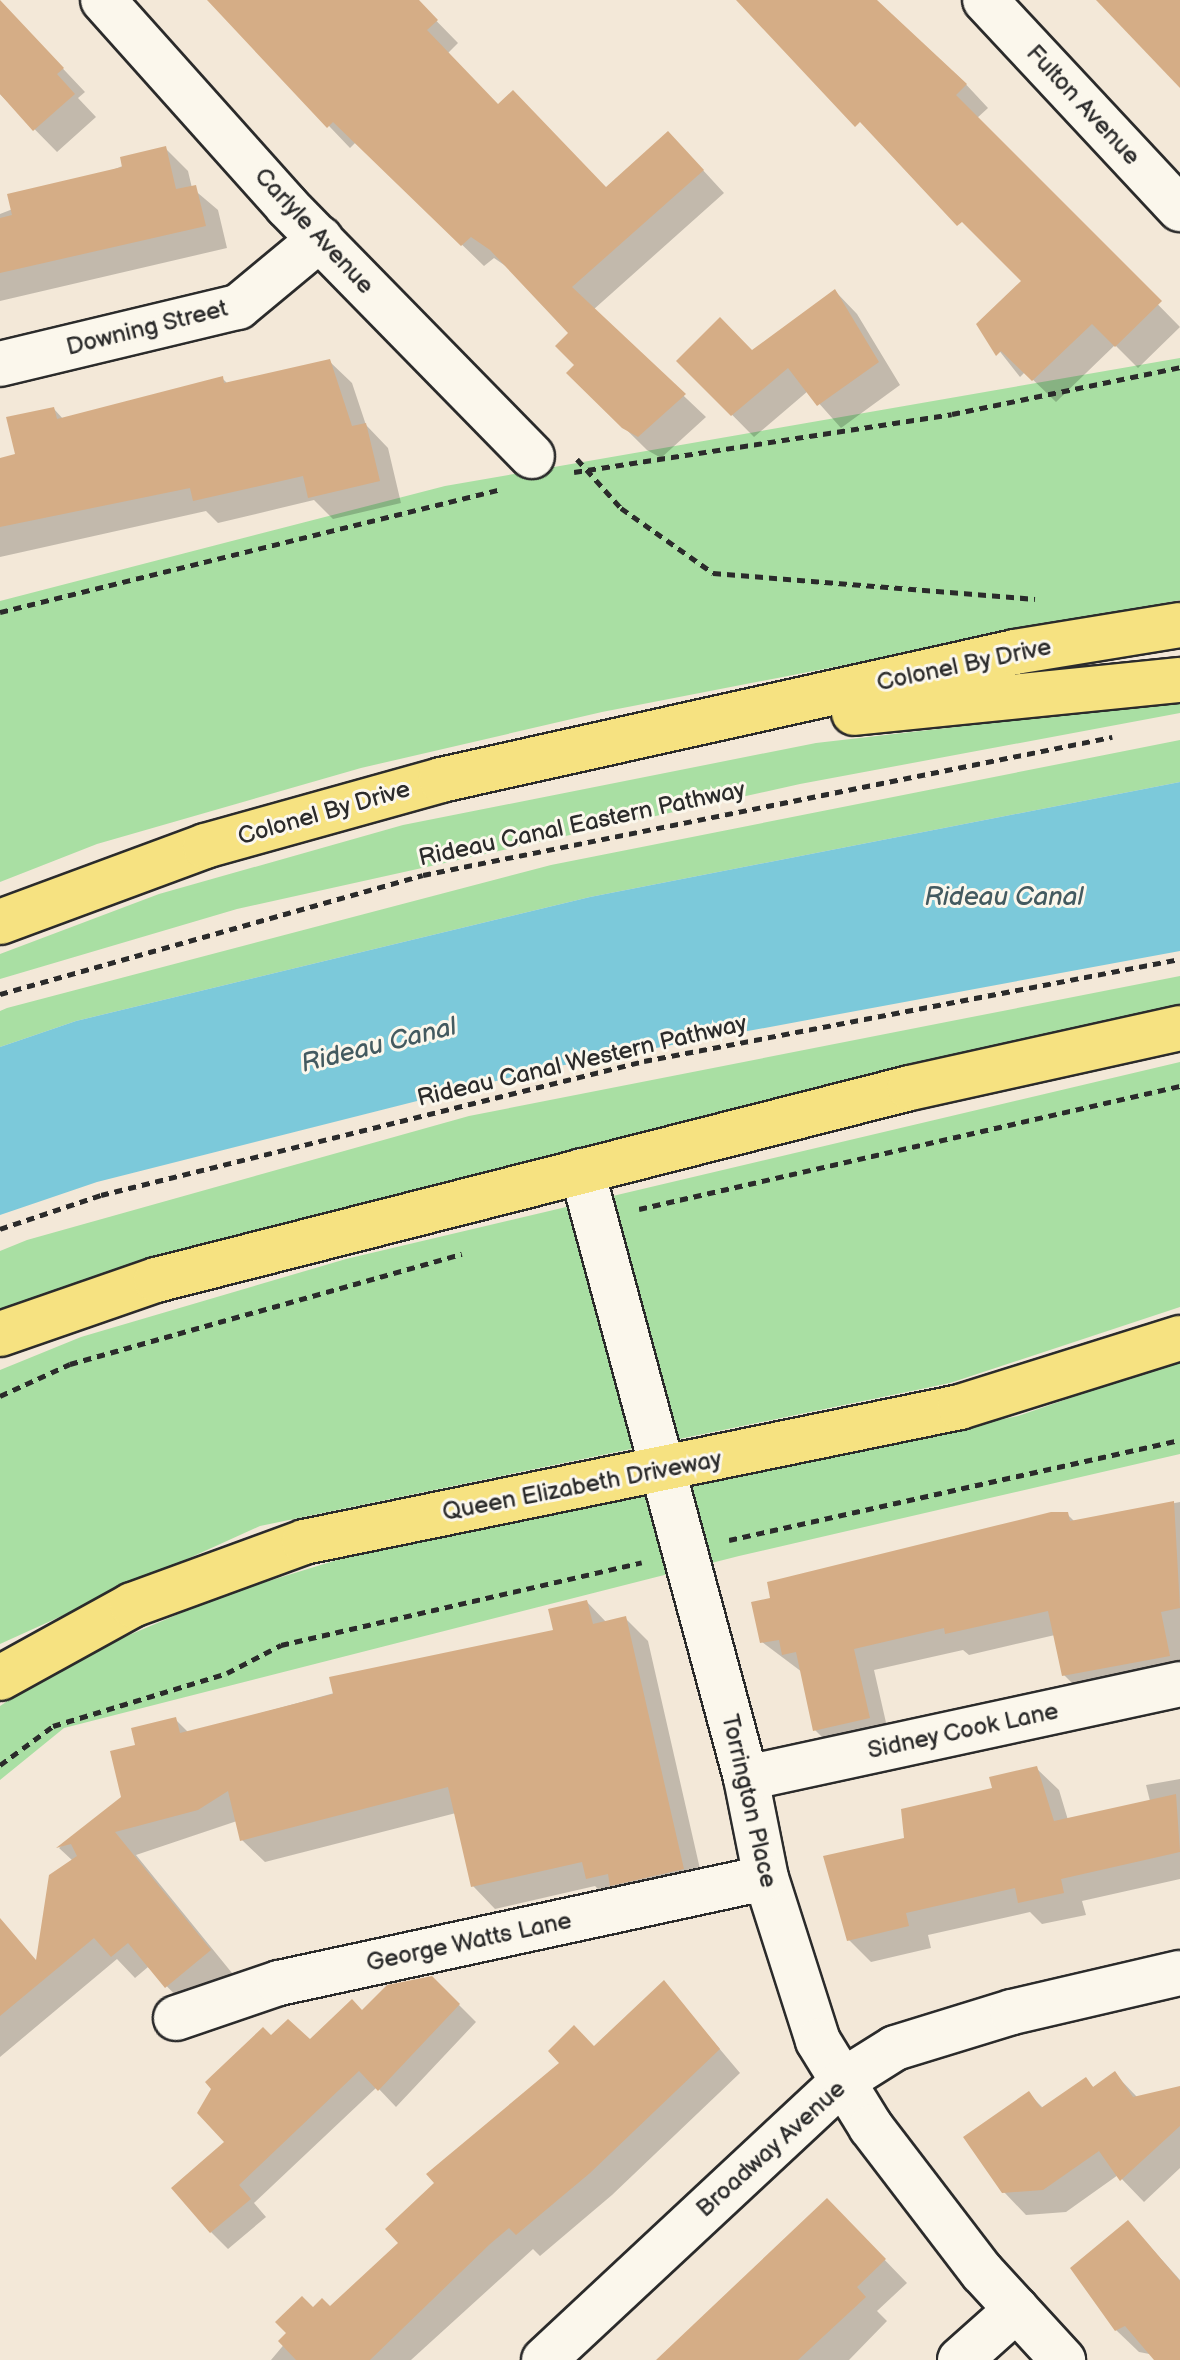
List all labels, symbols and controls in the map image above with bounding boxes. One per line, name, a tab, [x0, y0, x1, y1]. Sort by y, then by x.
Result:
street label: Fulton Avenue	[1020, 39, 1146, 171]
street label: Carlyle Avenue	[248, 162, 380, 300]
street label: Downing Street	[63, 294, 231, 362]
street label: Colonel By Drive	[873, 632, 1055, 698]
street label: Colonel By Drive	[234, 774, 414, 852]
street label: Rideau Canal Eastern Pathway	[416, 775, 748, 873]
water label: Rideau Canal	[925, 882, 1083, 914]
street label: Rideau Canal Western Pathway	[414, 1009, 750, 1113]
water label: Rideau Canal	[298, 1012, 460, 1080]
street label: Queen Elizabeth Driveway	[440, 1445, 724, 1527]
street label: Sidney Cook Lane	[864, 1697, 1062, 1765]
street label: Torrington Place	[715, 1712, 783, 1890]
street label: George Watts Lane	[363, 1906, 575, 1978]
street label: Broadway Avenue	[690, 2074, 852, 2224]

